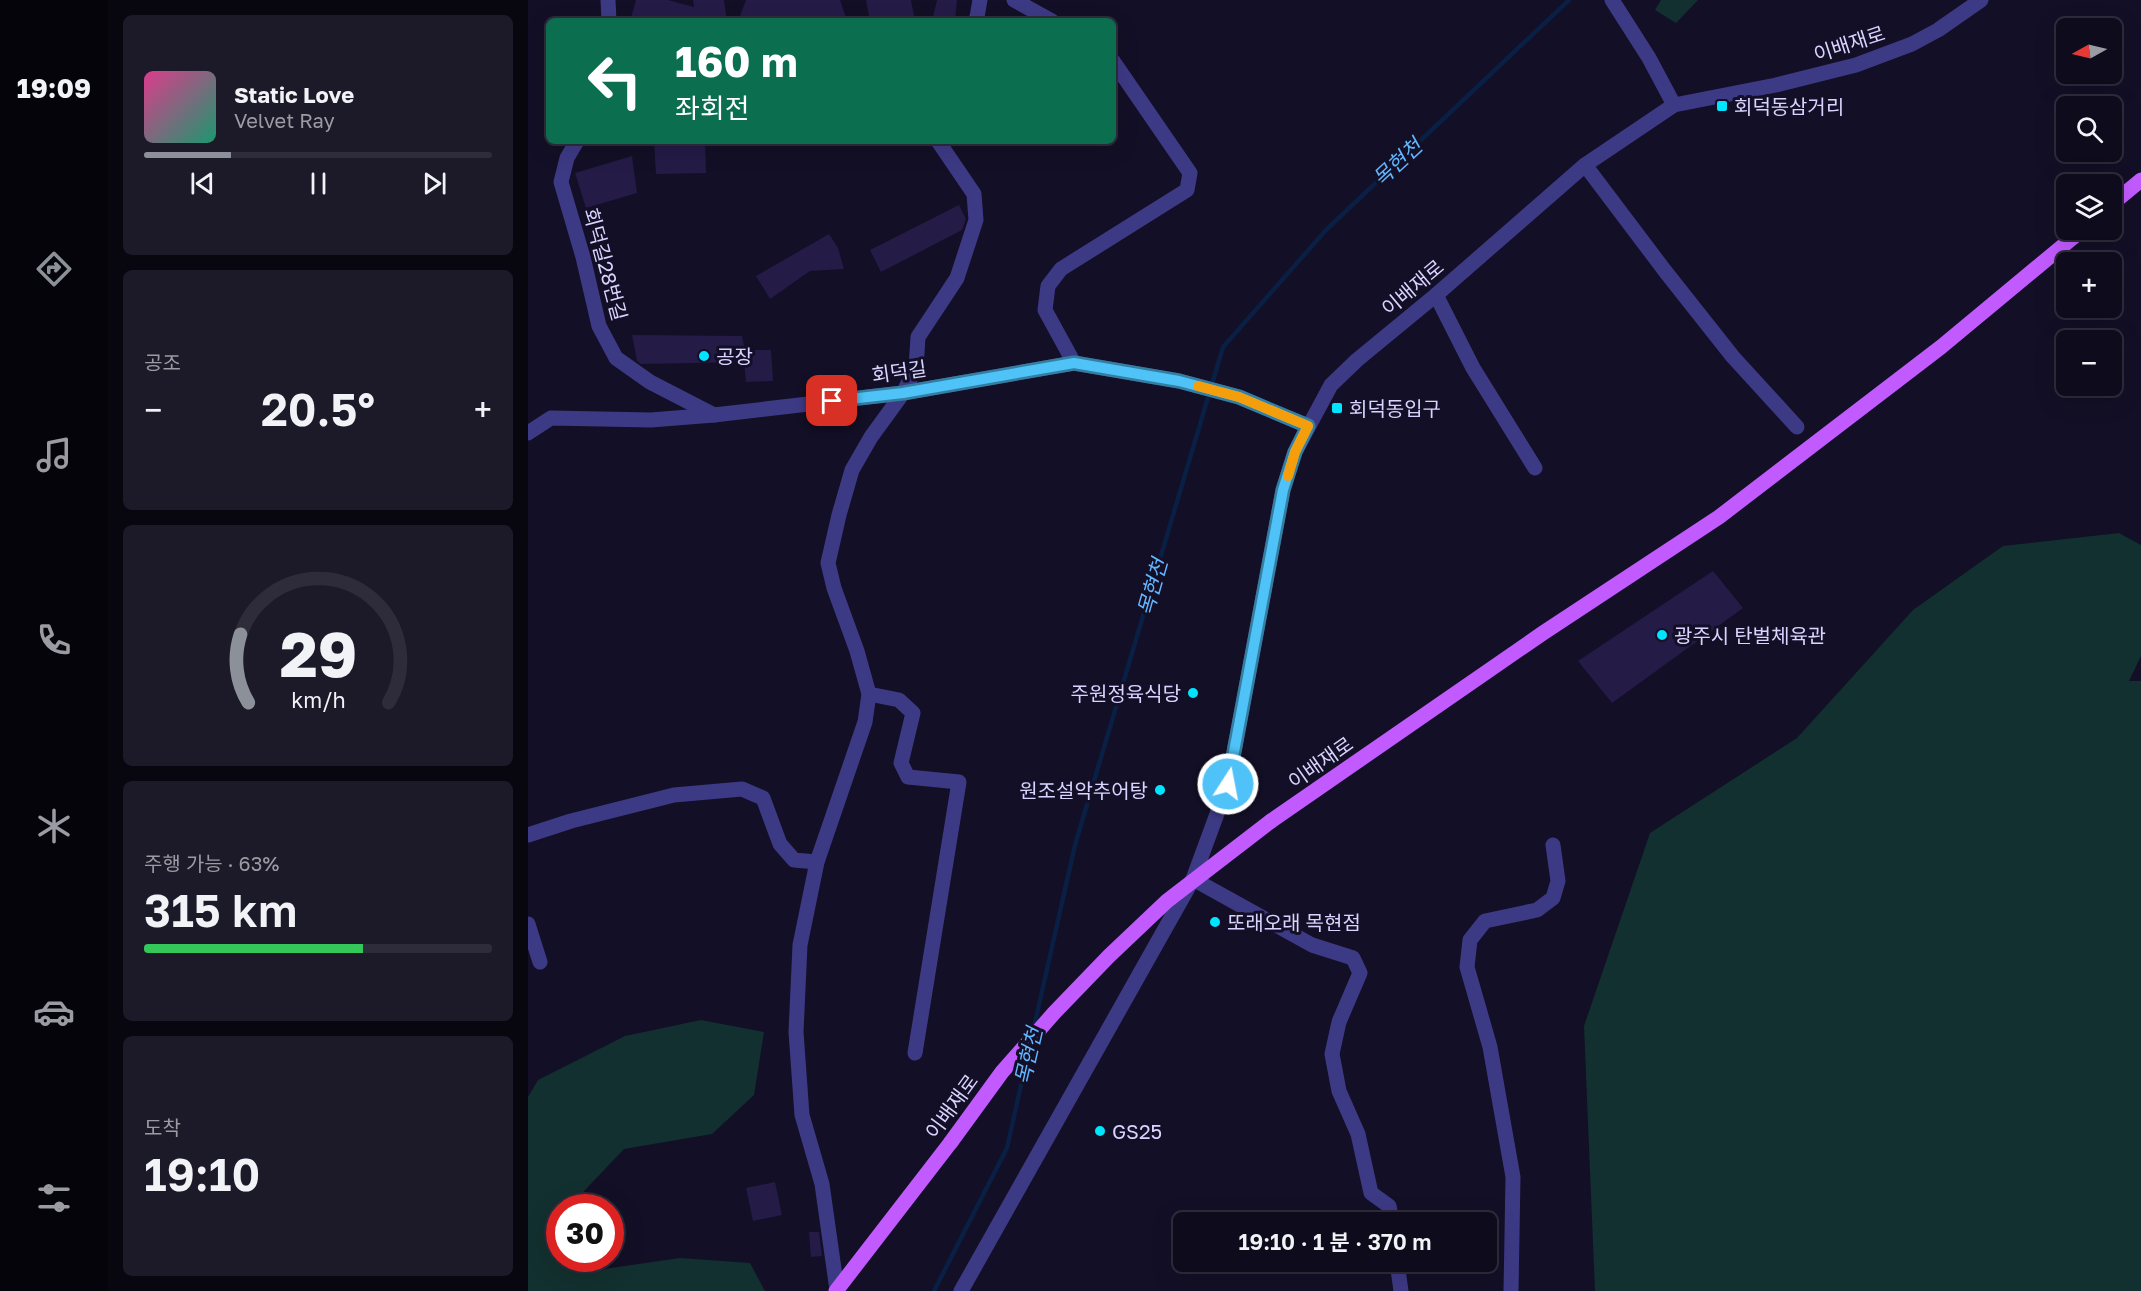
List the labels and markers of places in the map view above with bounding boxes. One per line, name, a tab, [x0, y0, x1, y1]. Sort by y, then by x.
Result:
place label: 회덕동삼거리	[1734, 94, 1844, 118]
marker: 회덕동삼거리	[1715, 99, 1729, 113]
place label: 공장	[716, 344, 753, 368]
marker: 공장	[697, 349, 711, 363]
pin	[806, 375, 857, 426]
place label: 회덕동입구	[1349, 396, 1441, 420]
marker: 회덕동입구	[1330, 401, 1344, 415]
place label: 광주시 탄벌체육관	[1674, 623, 1826, 647]
marker: 광주시 탄벌체육관	[1655, 628, 1669, 642]
place label: 주원정육식당	[1071, 681, 1181, 705]
marker: 주원정육식당	[1186, 686, 1200, 700]
place label: 원조설악추어탕	[1019, 778, 1148, 802]
marker: 원조설악추어탕	[1153, 783, 1167, 797]
place label: 또래오래 목현점	[1227, 910, 1361, 934]
marker: 또래오래 목현점	[1208, 915, 1222, 929]
place label: GS25	[1112, 1119, 1162, 1143]
marker: GS25	[1093, 1124, 1107, 1138]

